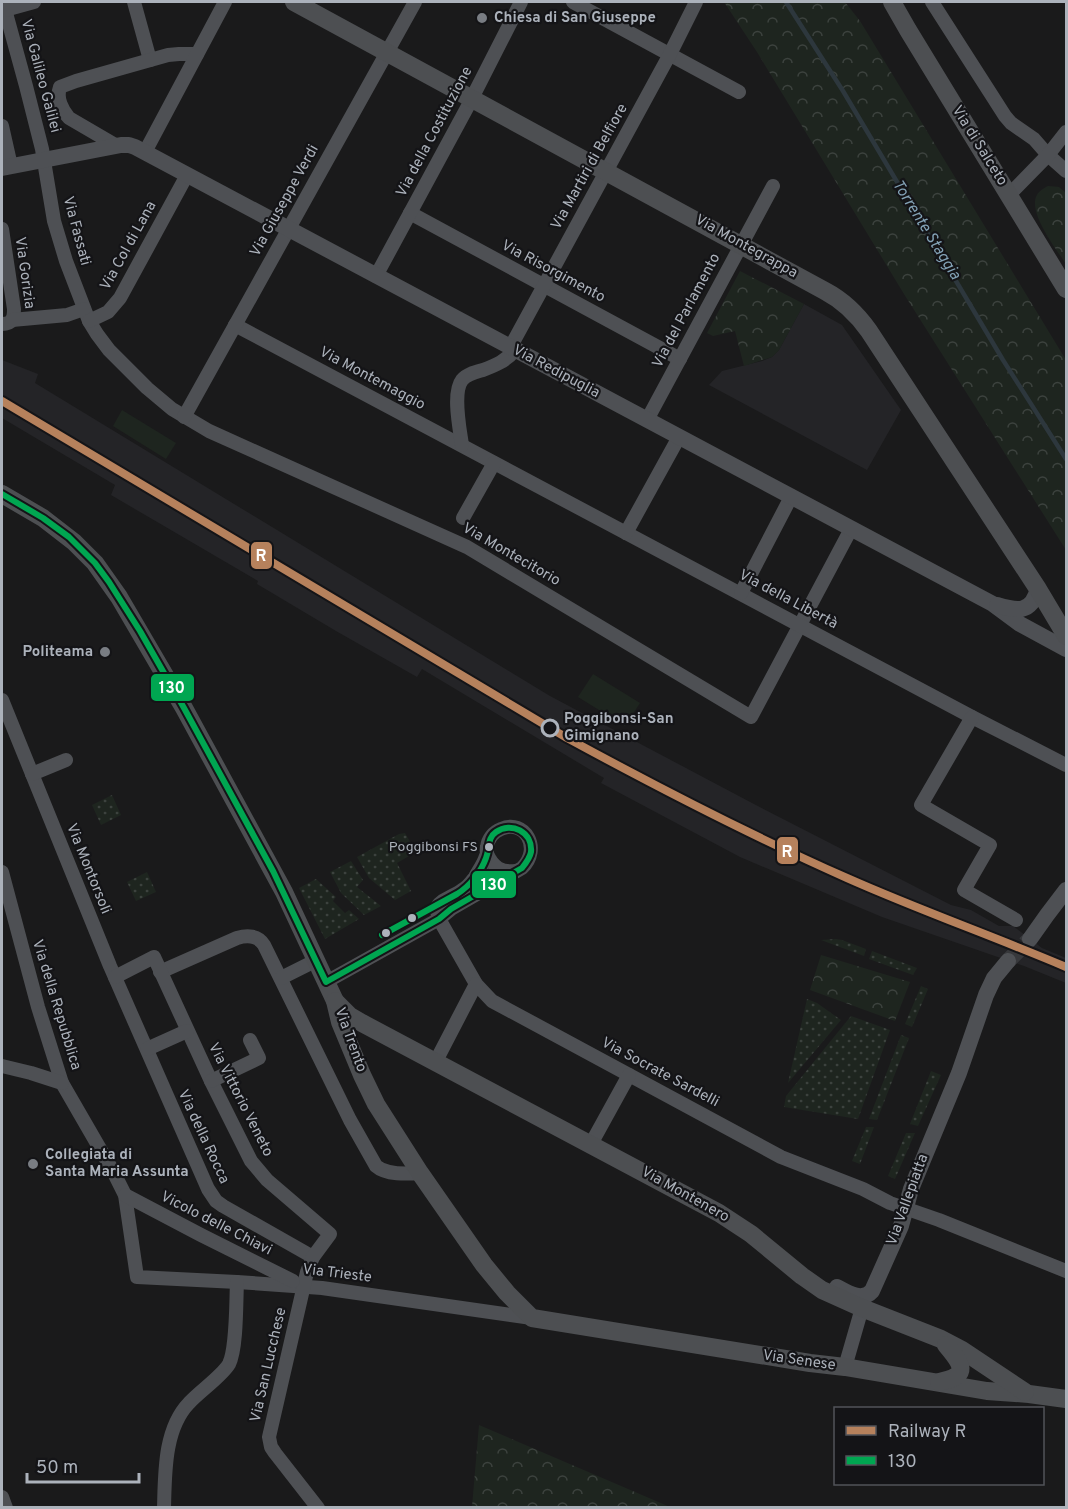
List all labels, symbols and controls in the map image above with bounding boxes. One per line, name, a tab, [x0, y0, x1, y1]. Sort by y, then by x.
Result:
place label: Chiesa di San Giuseppe	[494, 9, 656, 28]
marker: Chiesa di San Giuseppe	[475, 11, 489, 25]
street label: Via Galileo Galilei	[16, 17, 64, 135]
street label: Via della Costituzione	[393, 64, 477, 200]
street label: Via Martiri di Belfiore	[547, 101, 633, 233]
street label: Via di Salceto	[947, 102, 1011, 190]
street label: Via Giuseppe Verdi	[246, 142, 324, 260]
water label: Torrente Staggia	[887, 176, 965, 284]
street label: Via Fassati	[58, 194, 94, 268]
street label: Via Col di Lana	[97, 198, 161, 294]
street label: Via Montegrappa	[691, 211, 801, 283]
street label: Via Gorizia	[10, 236, 38, 310]
street label: Via Risorgimento	[498, 237, 608, 307]
street label: Via del Parlamento	[649, 250, 725, 372]
street label: Via Redipuglia	[509, 341, 603, 403]
street label: Via Montemaggio	[316, 343, 428, 415]
street label: Via Montecitorio	[458, 519, 564, 591]
line badge: R	[250, 541, 273, 570]
text: R	[255, 547, 267, 567]
street label: Via della Libertà	[735, 566, 841, 634]
place label: Politeama	[22, 643, 93, 662]
marker: Politeama	[98, 645, 112, 659]
line badge: 130	[150, 673, 195, 702]
text: 130	[159, 679, 185, 699]
place label: Poggibonsi-San Gimignano	[564, 710, 674, 746]
marker: Poggibonsi-San Gimignano	[541, 719, 559, 737]
street label: Via Montorsoli	[61, 821, 115, 917]
line badge: R	[776, 836, 799, 865]
place label: Poggibonsi FS	[389, 839, 478, 856]
marker: Poggibonsi FS	[483, 841, 495, 853]
text: R	[781, 843, 793, 863]
line badge: 130	[471, 870, 517, 899]
text: 130	[481, 876, 507, 896]
unlabelled marker	[406, 912, 418, 924]
unlabelled marker	[380, 927, 392, 939]
street label: Via della Repubblica	[27, 938, 85, 1072]
street label: Via Trento	[330, 1005, 370, 1075]
street label: Via Socrate Sardelli	[598, 1034, 722, 1112]
street label: Via Vittorio Veneto	[203, 1040, 277, 1160]
street label: Via della Rocca	[173, 1087, 233, 1187]
place label: Collegiata di Santa Maria Assunta	[45, 1146, 189, 1182]
street label: Via Vallepiatta	[883, 1152, 933, 1248]
marker: Collegiata di Santa Maria Assunta	[26, 1157, 40, 1171]
street label: Via Montenero	[638, 1163, 732, 1227]
street label: Vicolo delle Chiavi	[157, 1188, 275, 1260]
street label: Via Trieste	[301, 1260, 373, 1288]
street label: Via San Lucchese	[247, 1306, 291, 1424]
street label: Via Senese	[761, 1346, 837, 1376]
legend	[834, 1407, 1044, 1485]
text: Railway R	[888, 1421, 966, 1444]
scale bar	[27, 1446, 140, 1484]
text: 130	[888, 1451, 917, 1474]
text: 50 m	[36, 1457, 78, 1480]

